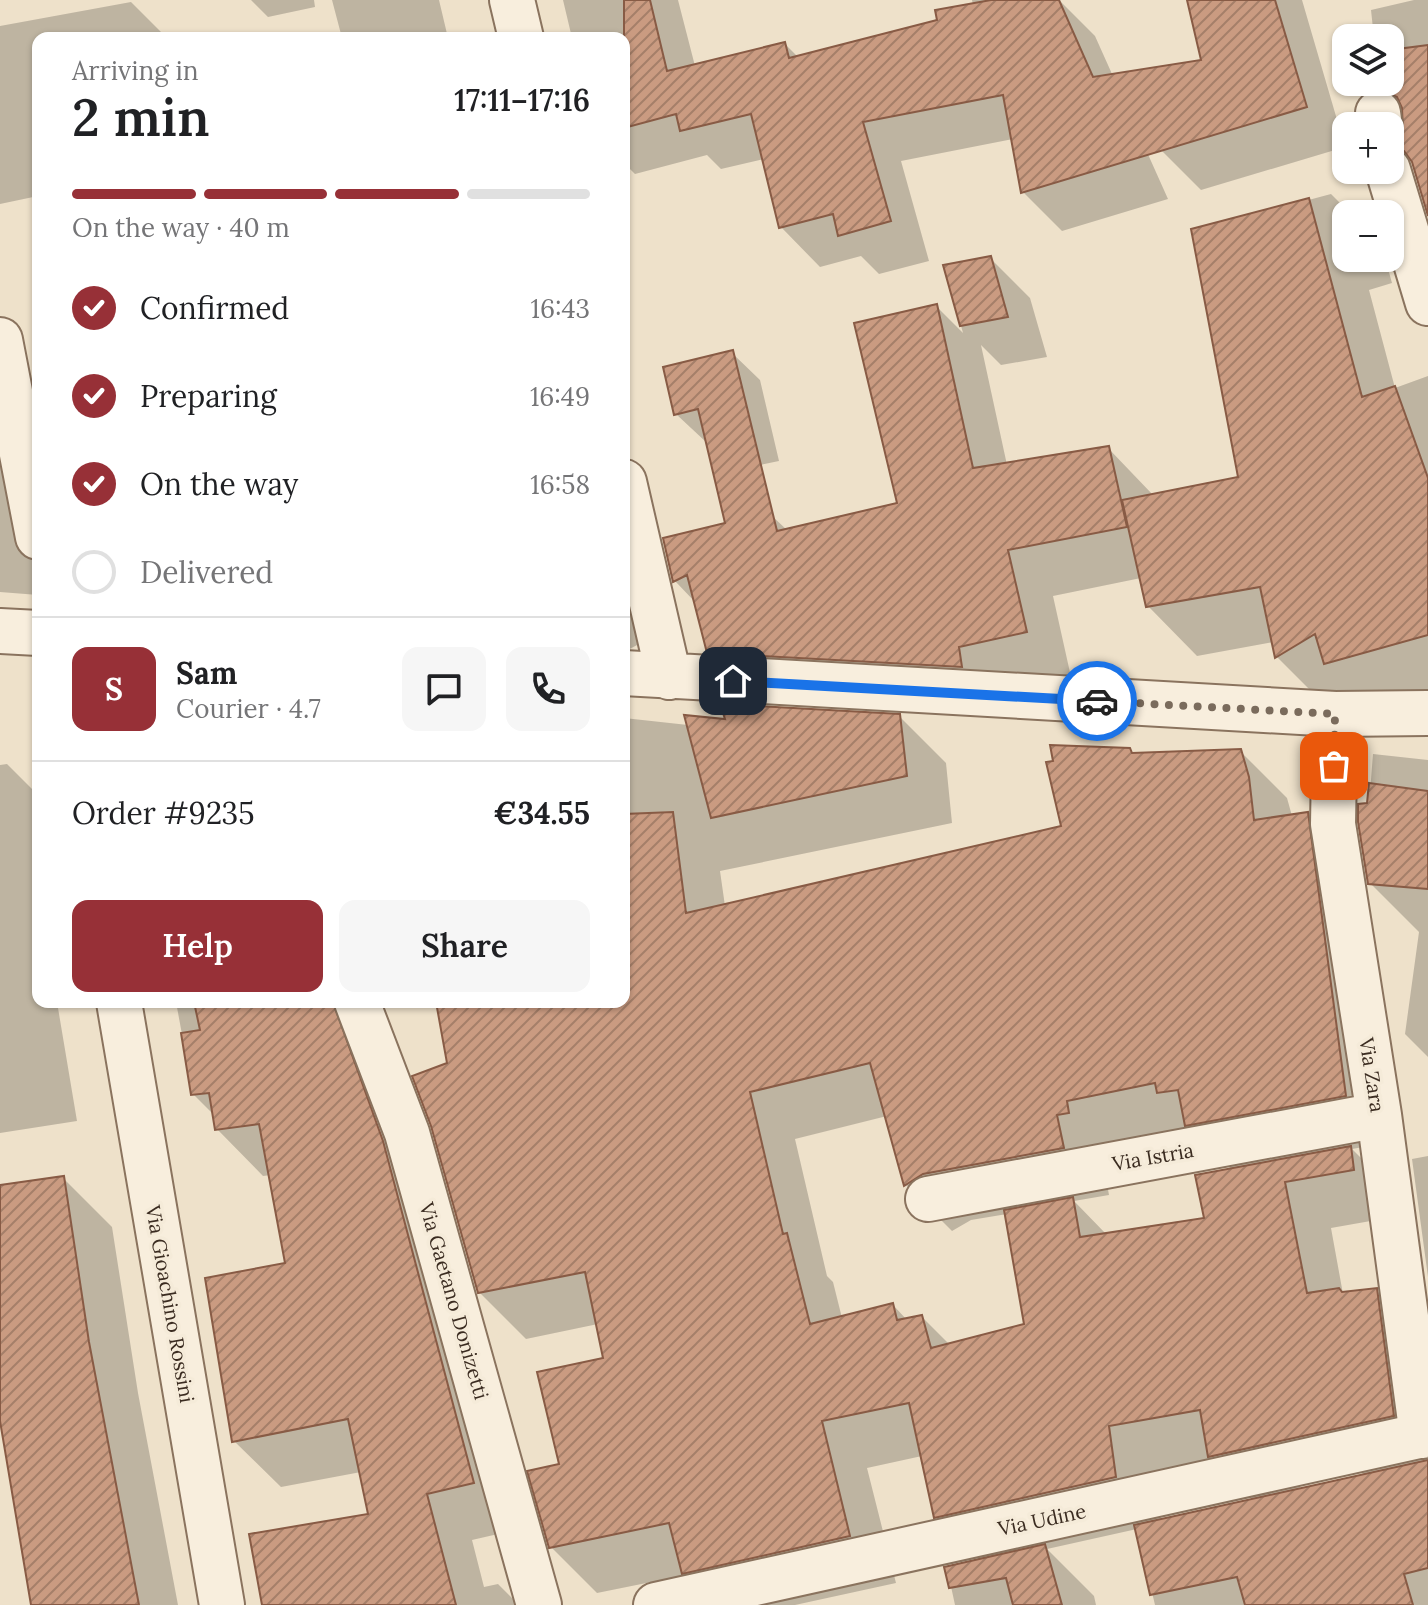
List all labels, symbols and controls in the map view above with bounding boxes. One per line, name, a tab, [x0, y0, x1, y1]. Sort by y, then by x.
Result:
map controls	[1332, 24, 1404, 272]
button: layers	[1332, 24, 1404, 96]
text: Arriving in	[72, 54, 199, 87]
text: 17:11–17:16	[454, 81, 590, 119]
text: 2 min	[72, 84, 210, 150]
button: +	[1332, 112, 1404, 184]
button: −	[1332, 200, 1404, 272]
text: On the way · 40 m	[72, 211, 290, 244]
icon: check	[72, 286, 116, 330]
text: Confirmed	[140, 289, 289, 327]
text: 16:43	[530, 292, 590, 325]
icon: check	[72, 374, 116, 418]
text: Preparing	[140, 377, 277, 415]
text: 16:49	[530, 380, 590, 413]
icon: check	[72, 462, 116, 506]
text: On the way	[140, 465, 298, 503]
text: 16:58	[530, 468, 590, 501]
text: Delivered	[140, 553, 273, 591]
button: chat	[402, 647, 486, 731]
button: phone	[506, 647, 590, 731]
pin	[699, 647, 767, 715]
text: Sam	[176, 654, 237, 692]
icon: home	[711, 659, 755, 703]
courier	[1057, 661, 1137, 741]
text: S	[105, 670, 123, 708]
icon: car	[1075, 679, 1119, 723]
text: Courier · 4.7	[176, 692, 321, 725]
pin	[1300, 732, 1368, 800]
icon: bag	[1312, 744, 1356, 788]
text: Order #9235	[72, 794, 255, 832]
text: €34.55	[493, 794, 590, 832]
button: Help	[72, 900, 323, 992]
button: Share	[339, 900, 590, 992]
street label: Via Zara	[1354, 1035, 1391, 1114]
street label: Via Istria	[1109, 1137, 1196, 1176]
street label: Via Gaetano Donizetti	[414, 1198, 495, 1402]
street label: Via Gioachino Rossini	[141, 1202, 200, 1405]
street label: Via Udine	[995, 1498, 1088, 1541]

